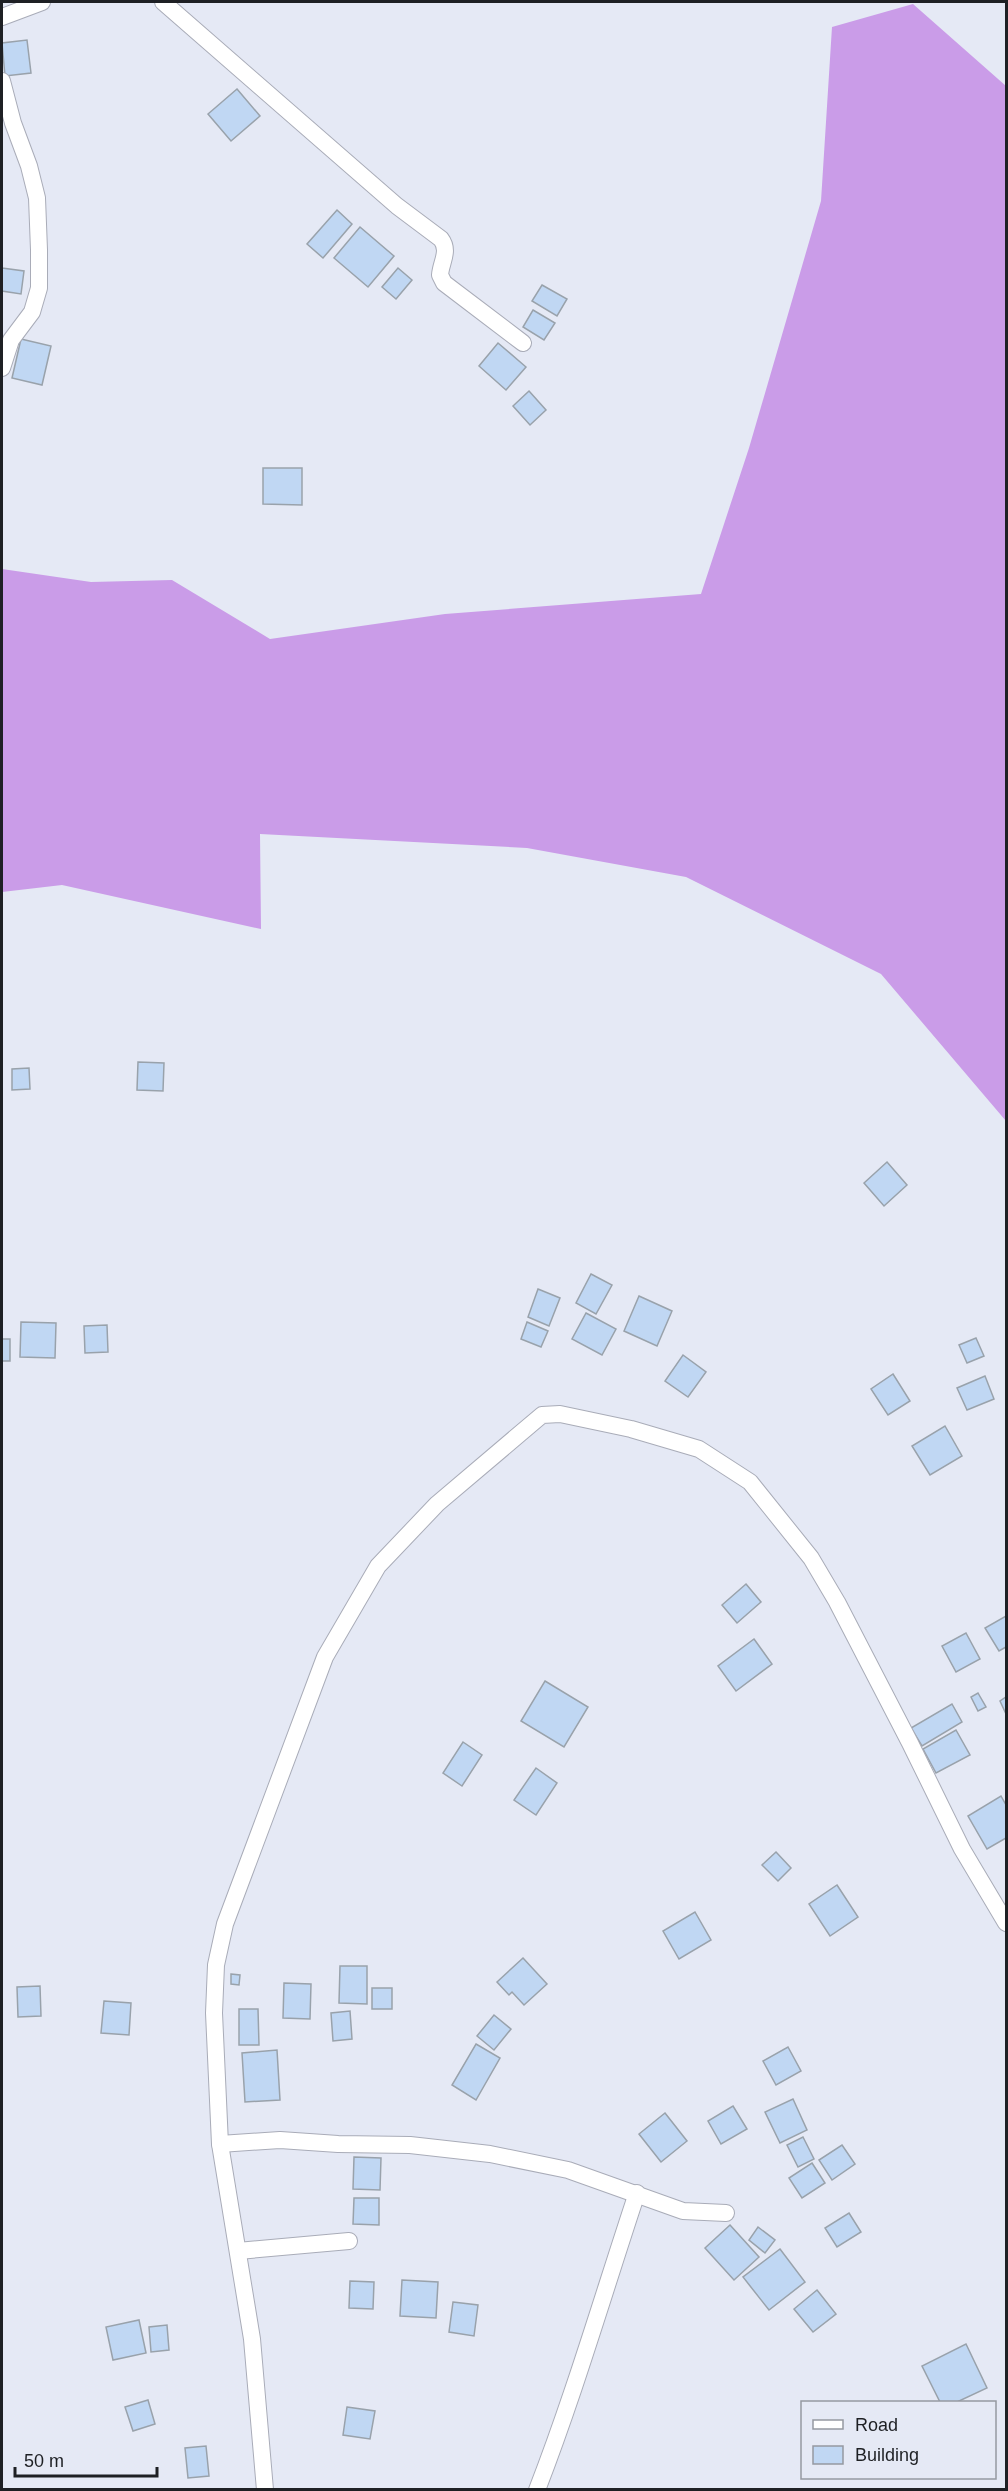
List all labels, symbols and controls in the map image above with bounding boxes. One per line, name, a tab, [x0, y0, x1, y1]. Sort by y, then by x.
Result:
legend	[801, 2401, 996, 2479]
text: Road	[855, 2415, 898, 2435]
scale bar	[15, 2440, 158, 2478]
text: Building	[855, 2445, 919, 2465]
text: 50 m	[24, 2451, 64, 2471]

